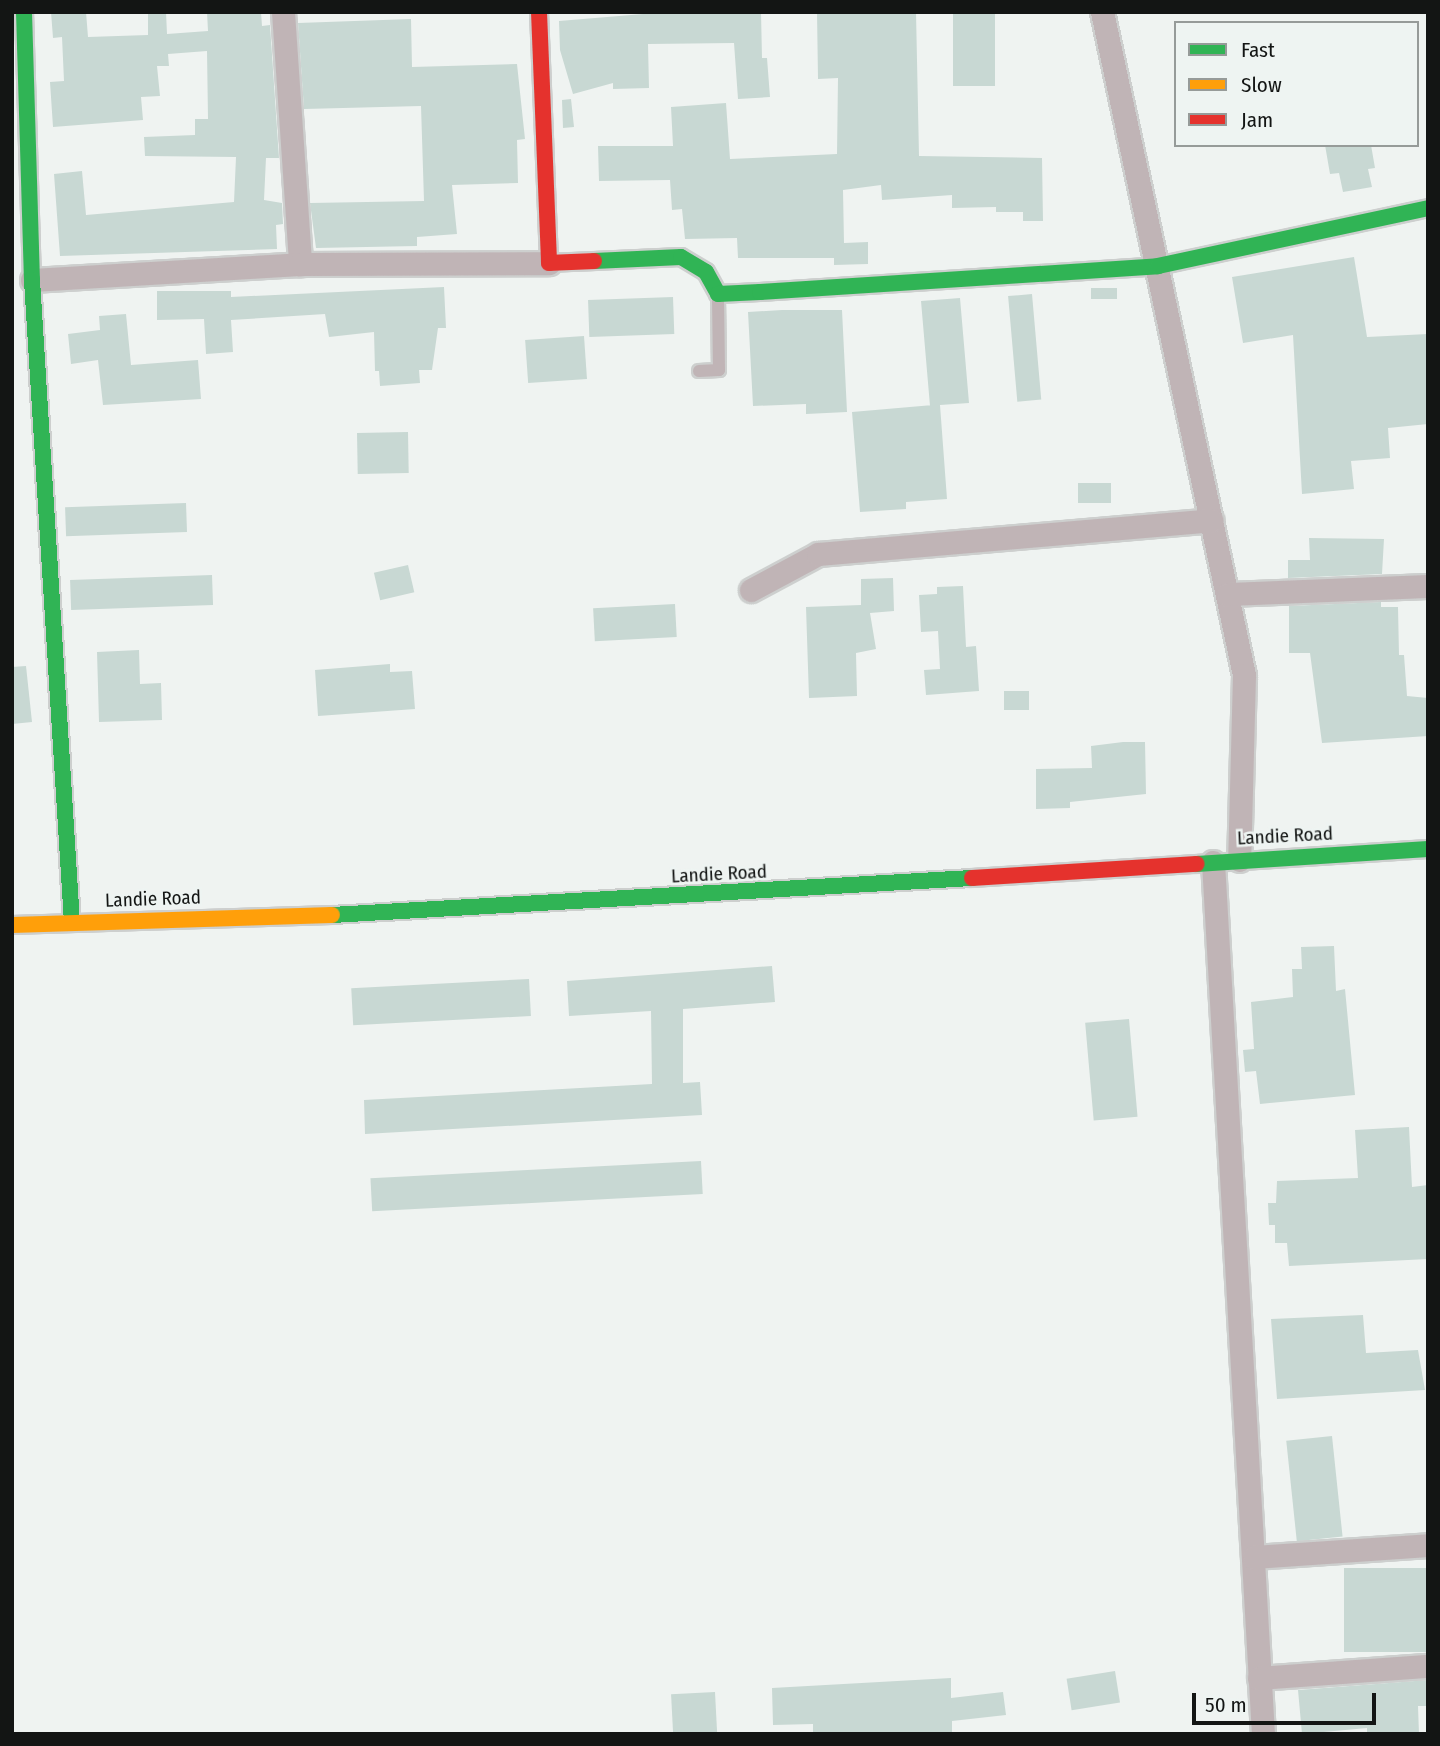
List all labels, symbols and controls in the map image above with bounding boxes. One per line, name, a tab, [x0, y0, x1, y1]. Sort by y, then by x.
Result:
legend	[1174, 21, 1419, 147]
text: Fast	[1241, 37, 1275, 63]
text: Slow	[1241, 72, 1282, 98]
text: Jam	[1241, 107, 1273, 133]
street label: Landie Road	[1237, 822, 1333, 850]
street label: Landie Road	[671, 860, 767, 888]
street label: Landie Road	[105, 886, 201, 912]
scale bar	[1195, 1680, 1379, 1724]
text: 50 m	[1205, 1692, 1247, 1718]

